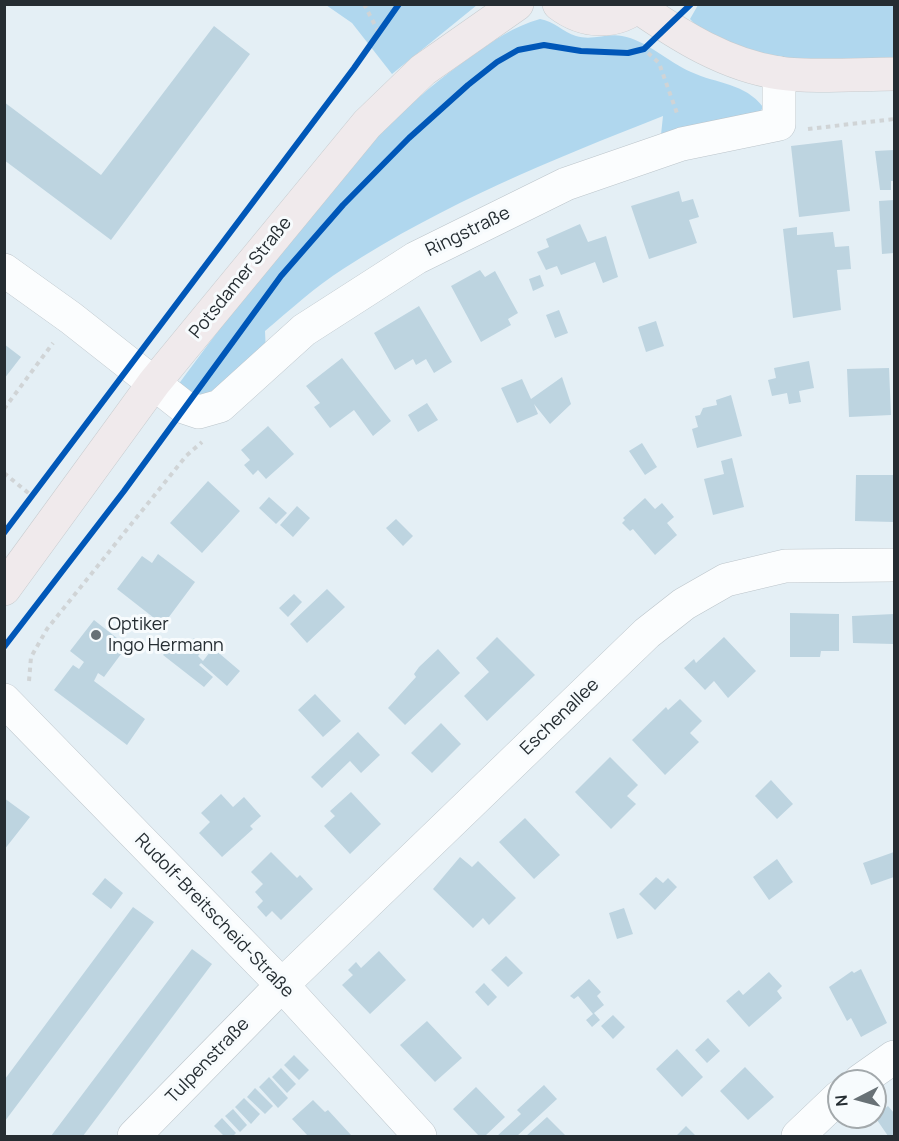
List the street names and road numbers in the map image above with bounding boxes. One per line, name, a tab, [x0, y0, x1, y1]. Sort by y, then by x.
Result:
street label: Ringstraße	[422, 202, 514, 262]
street label: Potsdamer Straße	[185, 213, 297, 343]
street label: Eschenallee	[516, 674, 604, 760]
street label: Rudolf-Breitscheid-Straße	[130, 830, 298, 1002]
street label: Tulpenstraße	[162, 1014, 254, 1108]

